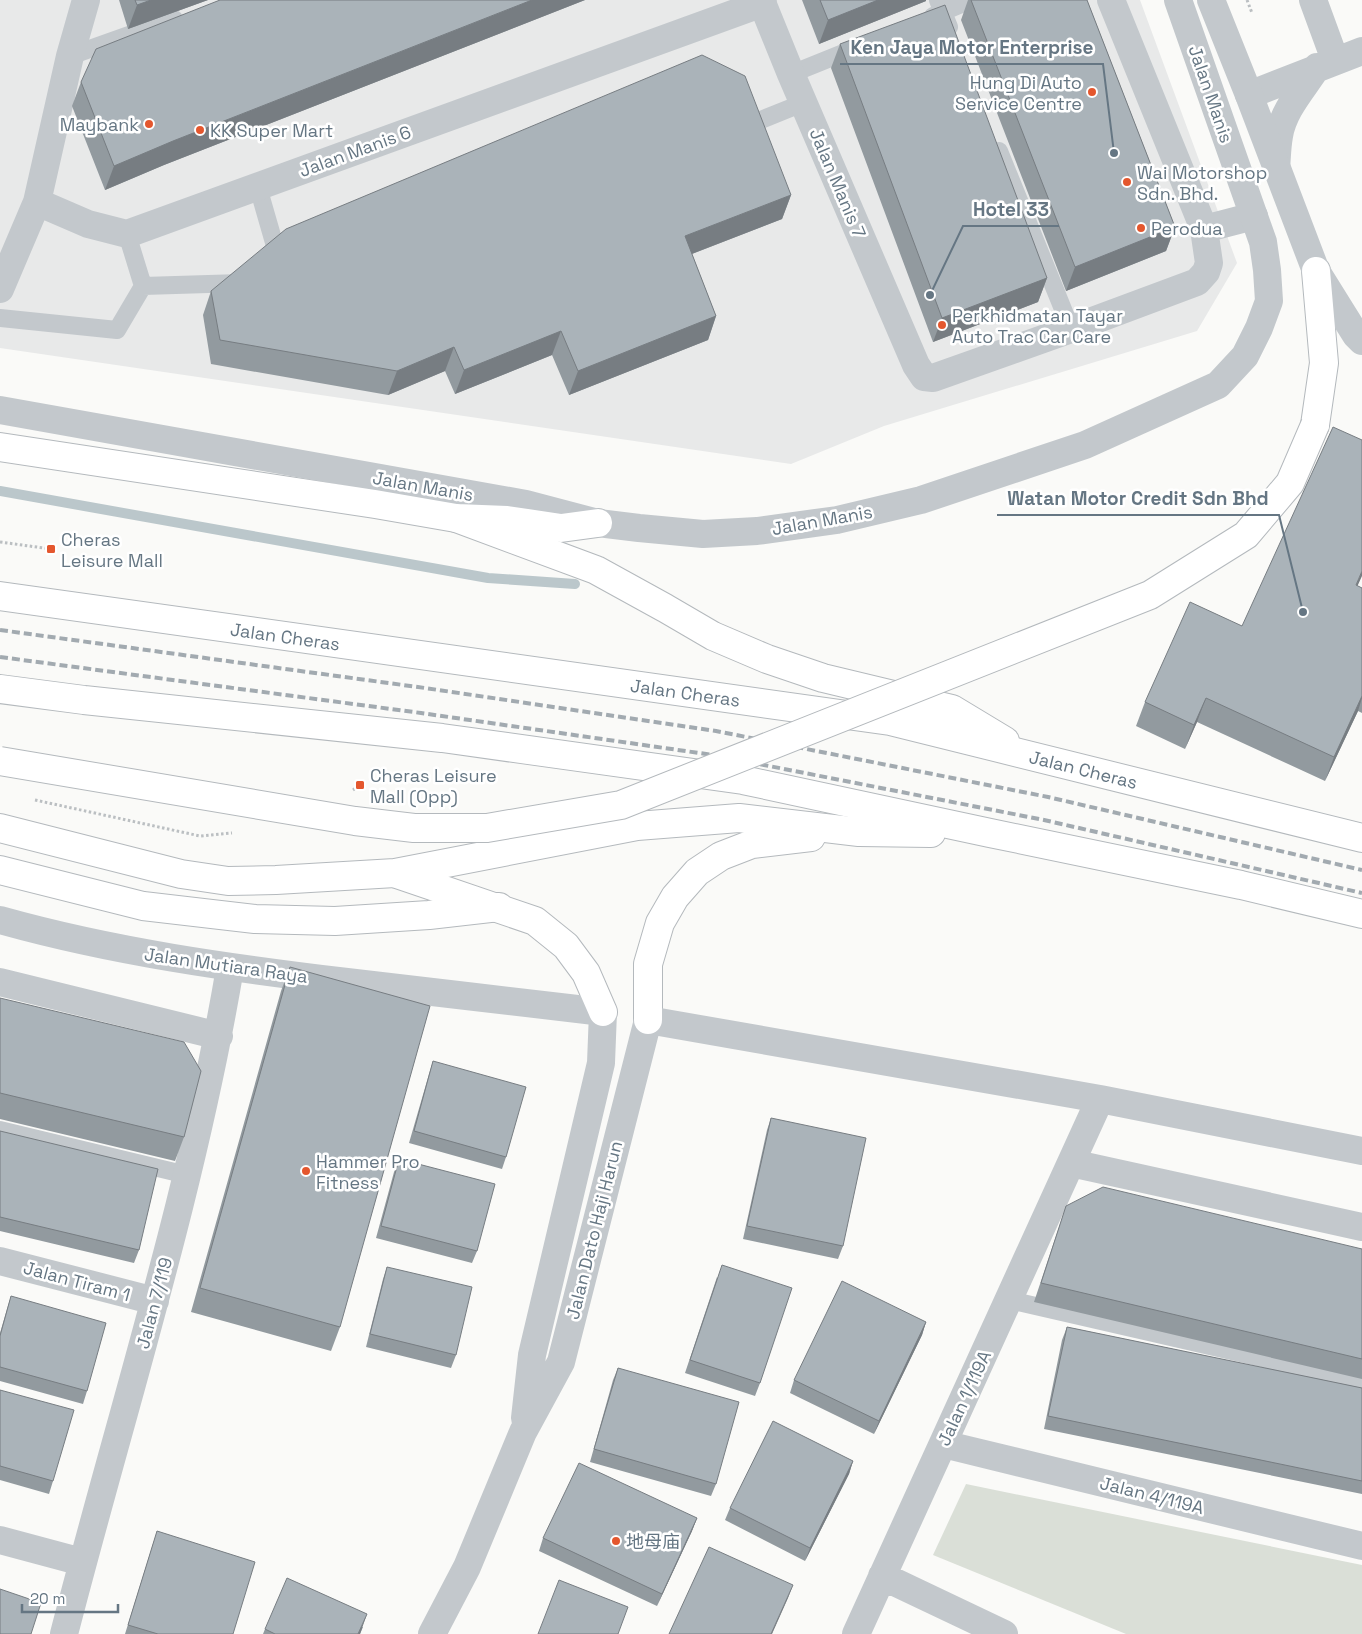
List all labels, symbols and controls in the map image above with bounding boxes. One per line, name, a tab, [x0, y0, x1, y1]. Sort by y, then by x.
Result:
callout: Ken Jaya Motor Enterprise	[840, 30, 1103, 64]
text: Ken Jaya Motor Enterprise	[850, 35, 1094, 60]
street label: Jalan Manis	[1184, 42, 1238, 146]
place label: Hung Di Auto Service Centre	[955, 71, 1082, 115]
marker: Hung Di Auto Service Centre	[1086, 86, 1098, 98]
place label: Maybank	[60, 113, 139, 136]
marker: Maybank	[143, 118, 155, 130]
place label: KK Super Mart	[210, 119, 333, 142]
street label: Jalan Manis 6	[296, 120, 414, 182]
marker: KK Super Mart	[194, 124, 206, 136]
street label: Jalan Manis 7	[805, 125, 871, 241]
place label: Wai Motorshop Sdn. Bhd.	[1137, 161, 1267, 205]
marker: Wai Motorshop Sdn. Bhd.	[1121, 176, 1133, 188]
callout: Hotel 33	[963, 192, 1059, 226]
text: Hotel 33	[973, 197, 1049, 222]
place label: Perodua	[1151, 217, 1223, 240]
marker: Perodua	[1135, 222, 1147, 234]
place label: Perkhidmatan Tayar Auto Trac Car Care	[952, 304, 1123, 348]
marker: Perkhidmatan Tayar Auto Trac Car Care	[936, 319, 948, 331]
street label: Jalan Manis	[371, 466, 475, 506]
callout: Watan Motor Credit Sdn Bhd	[997, 481, 1279, 515]
text: Watan Motor Credit Sdn Bhd	[1007, 486, 1269, 511]
street label: Jalan Manis	[770, 500, 874, 540]
place label: Cheras Leisure Mall	[61, 528, 163, 572]
marker: Cheras Leisure Mall	[45, 543, 57, 555]
street label: Jalan Cheras	[229, 617, 342, 655]
street label: Jalan Cheras	[629, 673, 742, 711]
street label: Jalan Cheras	[1027, 744, 1140, 793]
place label: Cheras Leisure Mall (Opp)	[370, 764, 497, 808]
marker: Cheras Leisure Mall (Opp)	[354, 779, 366, 791]
street label: Jalan Mutiara Raya	[143, 942, 309, 988]
street label: Jalan Dato Haji Harun	[561, 1138, 627, 1322]
place label: Hammer Pro Fitness	[316, 1150, 420, 1194]
marker: Hammer Pro Fitness	[300, 1165, 312, 1177]
street label: Jalan 7/119	[131, 1255, 177, 1351]
street label: Jalan Tiram 1	[21, 1256, 133, 1306]
street label: Jalan 1/119A	[932, 1347, 996, 1449]
street label: Jalan 4/119A	[1098, 1471, 1206, 1519]
place label: 地母庙	[626, 1530, 680, 1553]
marker: 地母庙	[610, 1535, 622, 1547]
scale bar	[22, 1582, 119, 1614]
text: 20 m	[30, 1589, 65, 1608]

